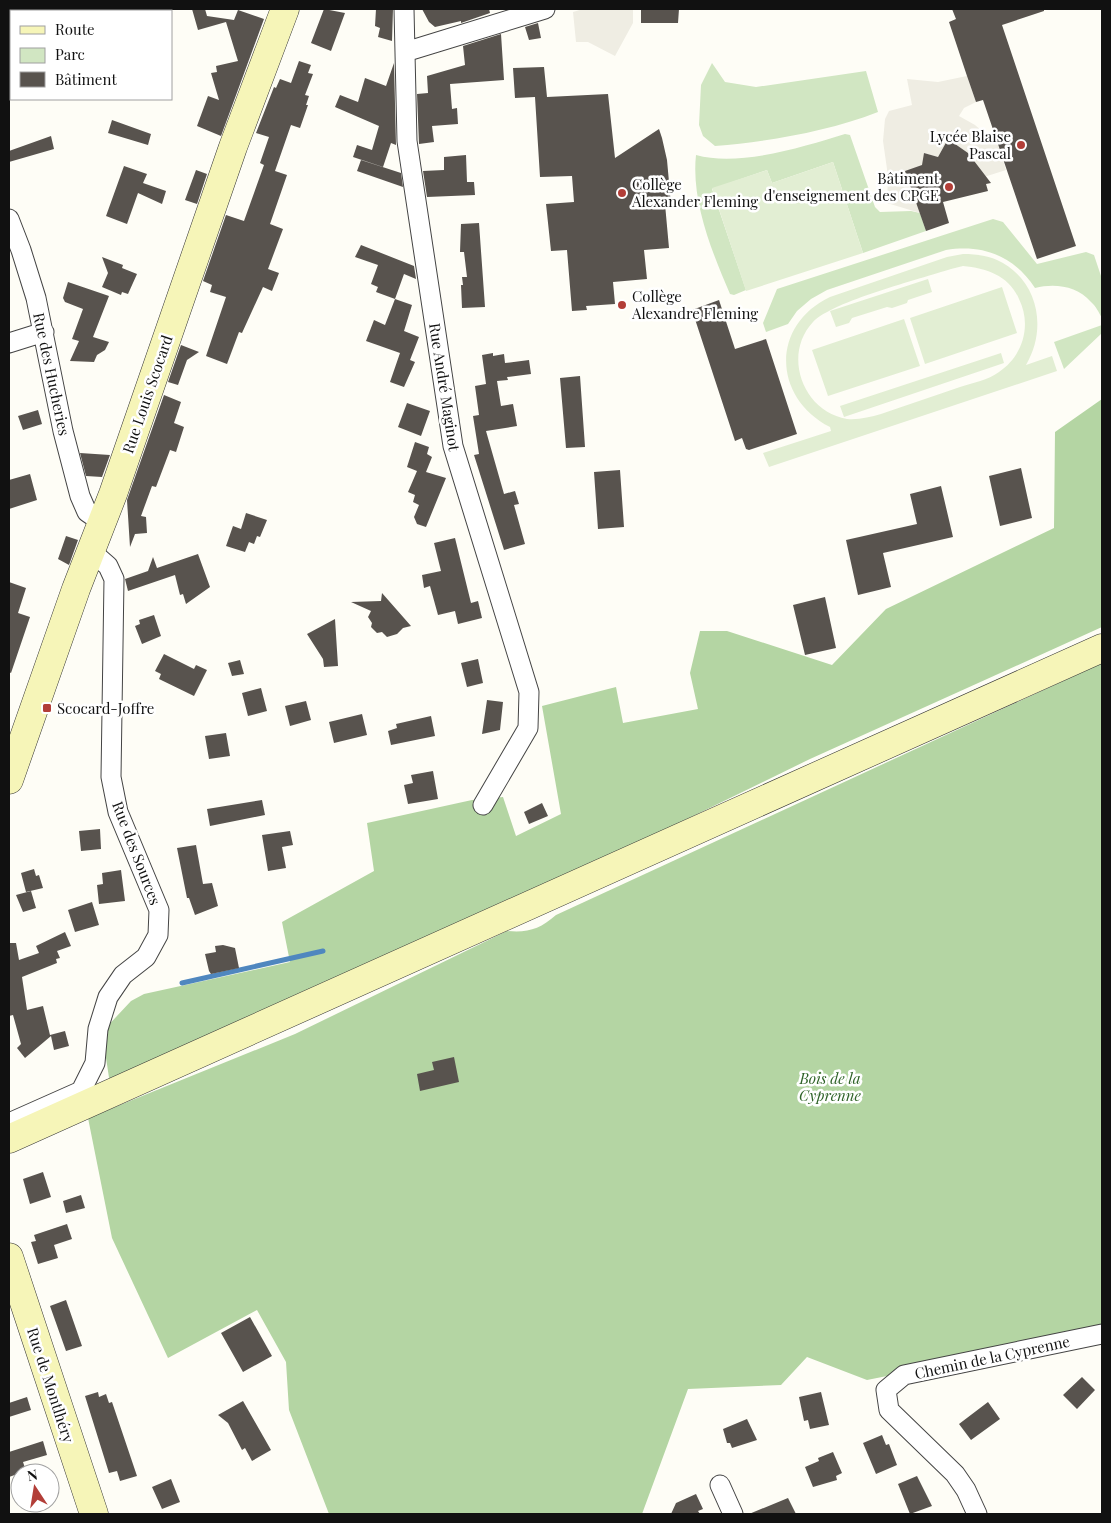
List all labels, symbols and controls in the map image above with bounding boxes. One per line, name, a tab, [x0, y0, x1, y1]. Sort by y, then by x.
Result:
legend	[10, 10, 172, 100]
text: Route	[55, 19, 95, 39]
text: Parc	[55, 44, 85, 64]
text: Bâtiment	[55, 69, 117, 89]
place label: Lycée Blaise Pascal	[930, 126, 1011, 163]
marker: Lycée Blaise Pascal	[1015, 139, 1027, 151]
place label: Bâtiment d'enseignement des CPGE	[764, 168, 940, 205]
place label: Collège Alexander Fleming	[631, 174, 758, 211]
marker: Bâtiment d'enseignement des CPGE	[943, 181, 955, 193]
marker: Collège Alexander Fleming	[616, 187, 628, 199]
place label: Collège Alexandre Fleming	[631, 286, 758, 323]
marker: Collège Alexandre Fleming	[616, 299, 628, 311]
street label: Rue des Hucheries	[29, 311, 75, 437]
street label: Rue André Maginot	[425, 322, 465, 453]
street label: Rue Louis Scocard	[117, 332, 177, 456]
place label: Scocard-Joffre	[57, 698, 154, 718]
marker: Scocard-Joffre	[41, 702, 53, 714]
street label: Rue des Sources	[108, 798, 166, 908]
park label: Bois de la Cyprenne	[798, 1068, 862, 1105]
street label: Rue de Montlhéry	[23, 1325, 79, 1446]
street label: Chemin de la Cyprenne	[913, 1331, 1071, 1383]
north arrow	[10, 1463, 60, 1513]
text: N	[25, 1464, 39, 1485]

